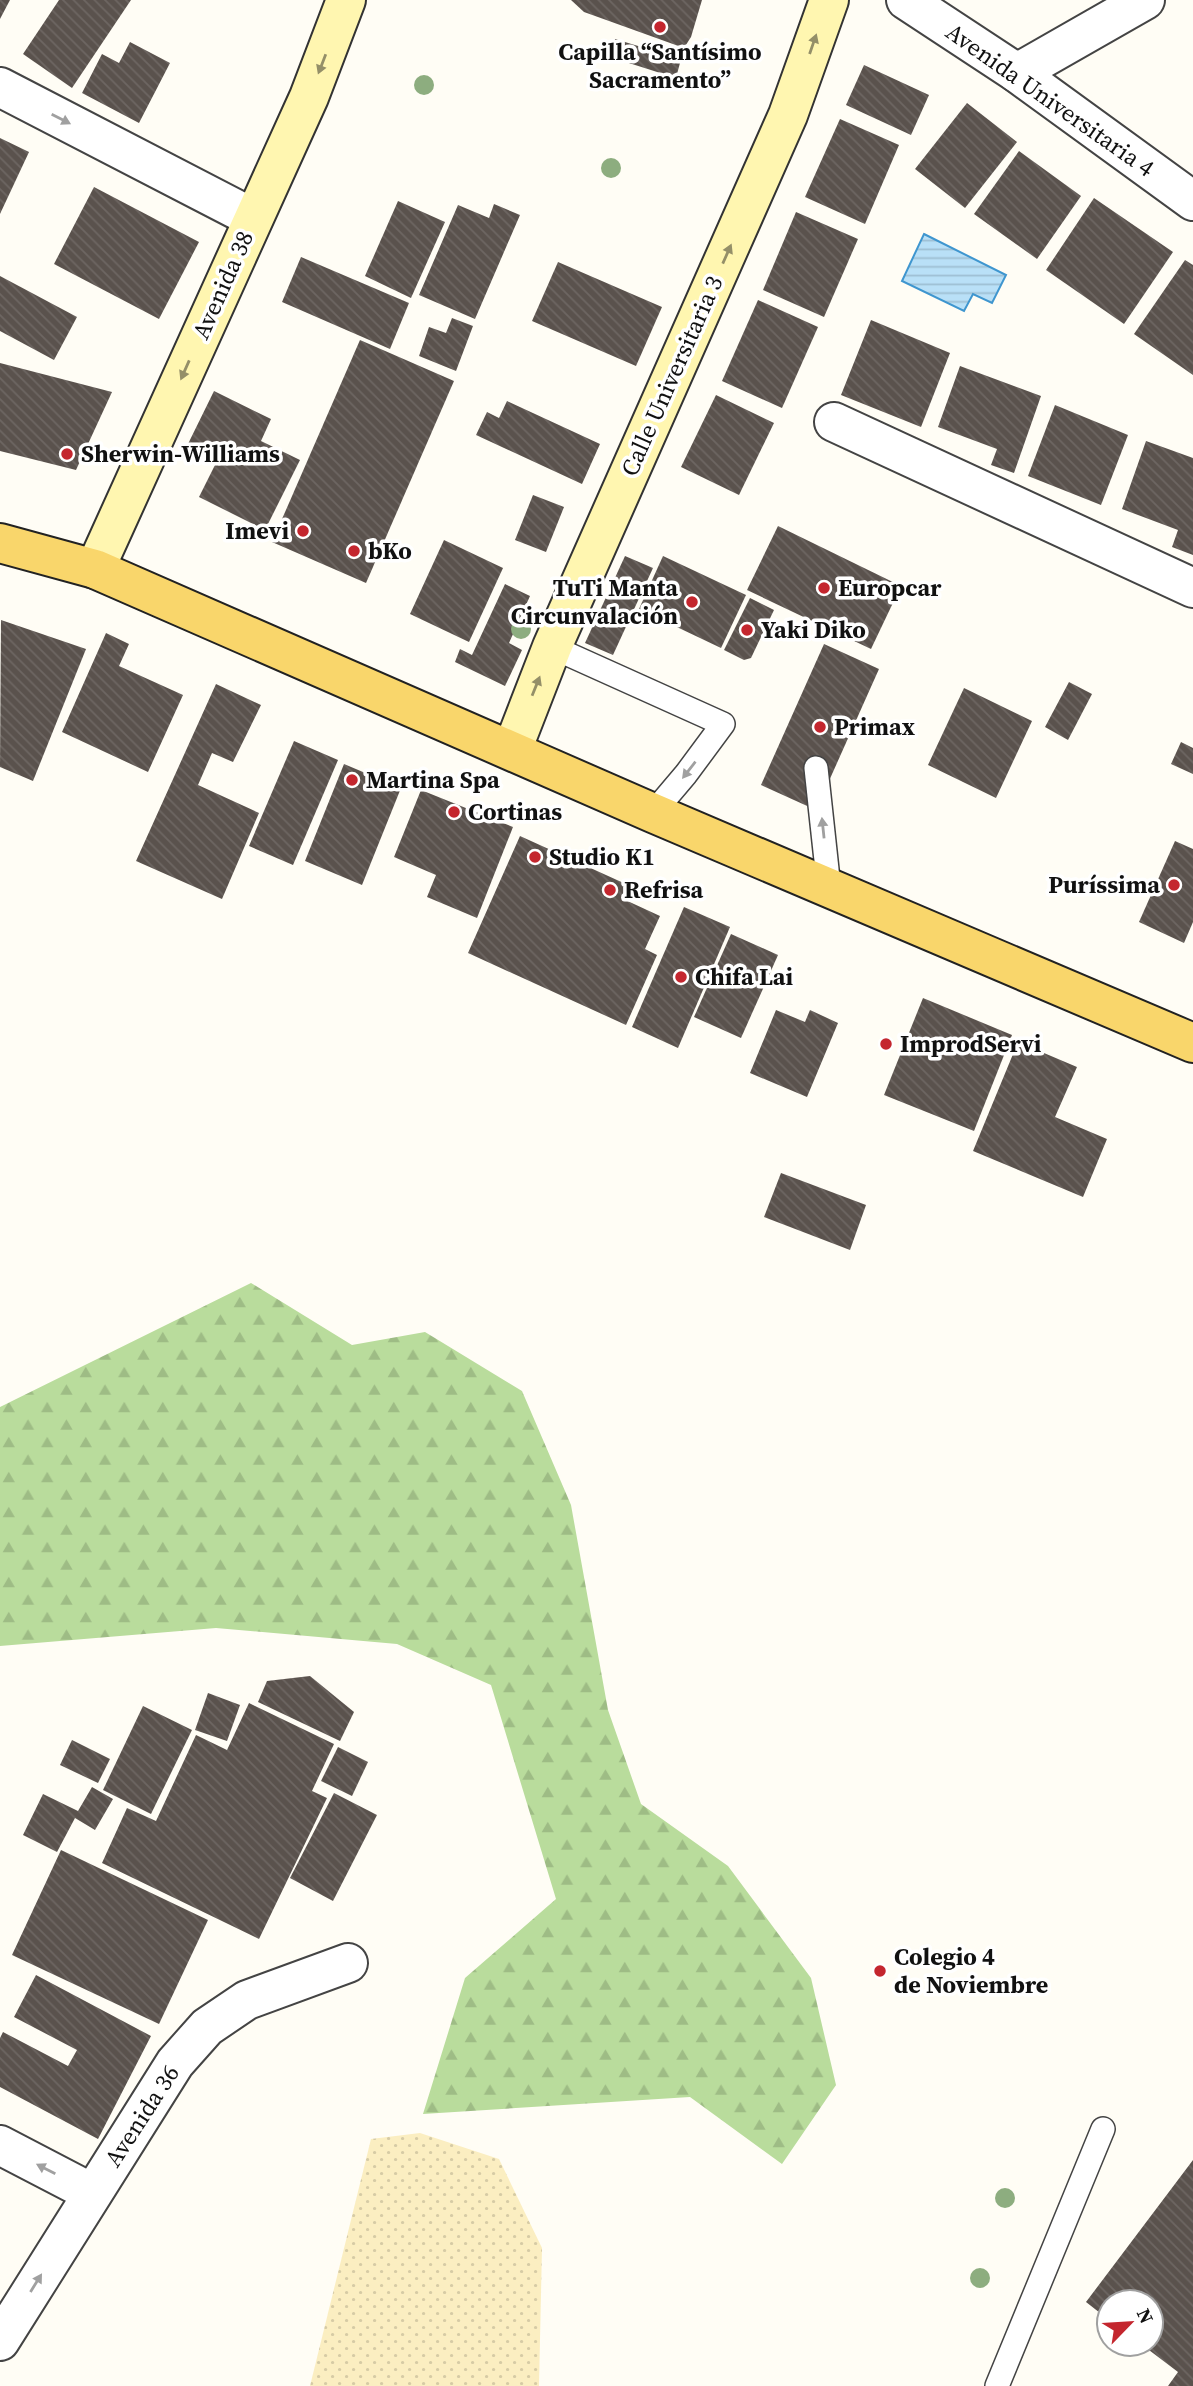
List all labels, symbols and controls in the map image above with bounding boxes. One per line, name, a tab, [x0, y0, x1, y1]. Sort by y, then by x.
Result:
street label: Avenida Universitaria 4	[939, 15, 1161, 184]
marker: Capilla “Santísimo Sacramento”	[652, 19, 668, 35]
one-way arrow	[808, 33, 819, 54]
place label: Capilla “Santísimo Sacramento”	[558, 35, 762, 96]
one-way arrow	[316, 53, 327, 74]
one-way arrow	[51, 112, 71, 124]
street label: Avenida 38	[184, 225, 261, 344]
one-way arrow	[721, 243, 732, 264]
street label: Calle Universitaria 3	[613, 270, 731, 481]
one-way arrow	[179, 360, 190, 381]
place label: Sherwin-Williams	[81, 437, 280, 470]
marker: Sherwin-Williams	[59, 446, 75, 462]
place label: Imevi	[225, 514, 289, 547]
marker: Imevi	[295, 523, 311, 539]
place label: bKo	[368, 534, 412, 567]
marker: bKo	[346, 543, 362, 559]
place label: TuTi Manta Circunvalación	[511, 571, 678, 632]
place label: Europcar	[838, 571, 942, 604]
marker: Europcar	[816, 580, 832, 596]
marker: TuTi Manta Circunvalación	[684, 594, 700, 610]
place label: Yaki Diko	[761, 613, 866, 646]
marker: Yaki Diko	[739, 622, 755, 638]
one-way arrow	[531, 676, 542, 697]
place label: Primax	[834, 710, 916, 743]
marker: Primax	[812, 719, 828, 735]
one-way arrow	[682, 761, 696, 779]
place label: Martina Spa	[366, 763, 500, 796]
marker: Martina Spa	[344, 772, 360, 788]
place label: Cortinas	[468, 795, 562, 828]
marker: Cortinas	[446, 804, 462, 820]
one-way arrow	[817, 816, 828, 838]
place label: Studio K1	[549, 840, 655, 873]
marker: Studio K1	[527, 849, 543, 865]
place label: Puríssima	[1048, 868, 1160, 901]
place label: Refrisa	[624, 873, 704, 906]
marker: Puríssima	[1166, 877, 1182, 893]
marker: Refrisa	[602, 882, 618, 898]
place label: Chifa Lai	[695, 960, 794, 993]
marker: Chifa Lai	[673, 969, 689, 985]
place label: ImprodServi	[900, 1027, 1042, 1060]
marker: ImprodServi	[878, 1036, 894, 1052]
place label: Colegio 4 de Noviembre	[894, 1940, 1048, 2001]
marker: Colegio 4 de Noviembre	[872, 1963, 888, 1979]
street label: Avenida 36	[96, 2058, 187, 2173]
one-way arrow	[36, 2163, 56, 2175]
one-way arrow	[29, 2273, 42, 2293]
north arrow	[1095, 2288, 1165, 2358]
text: N	[1131, 2304, 1160, 2328]

